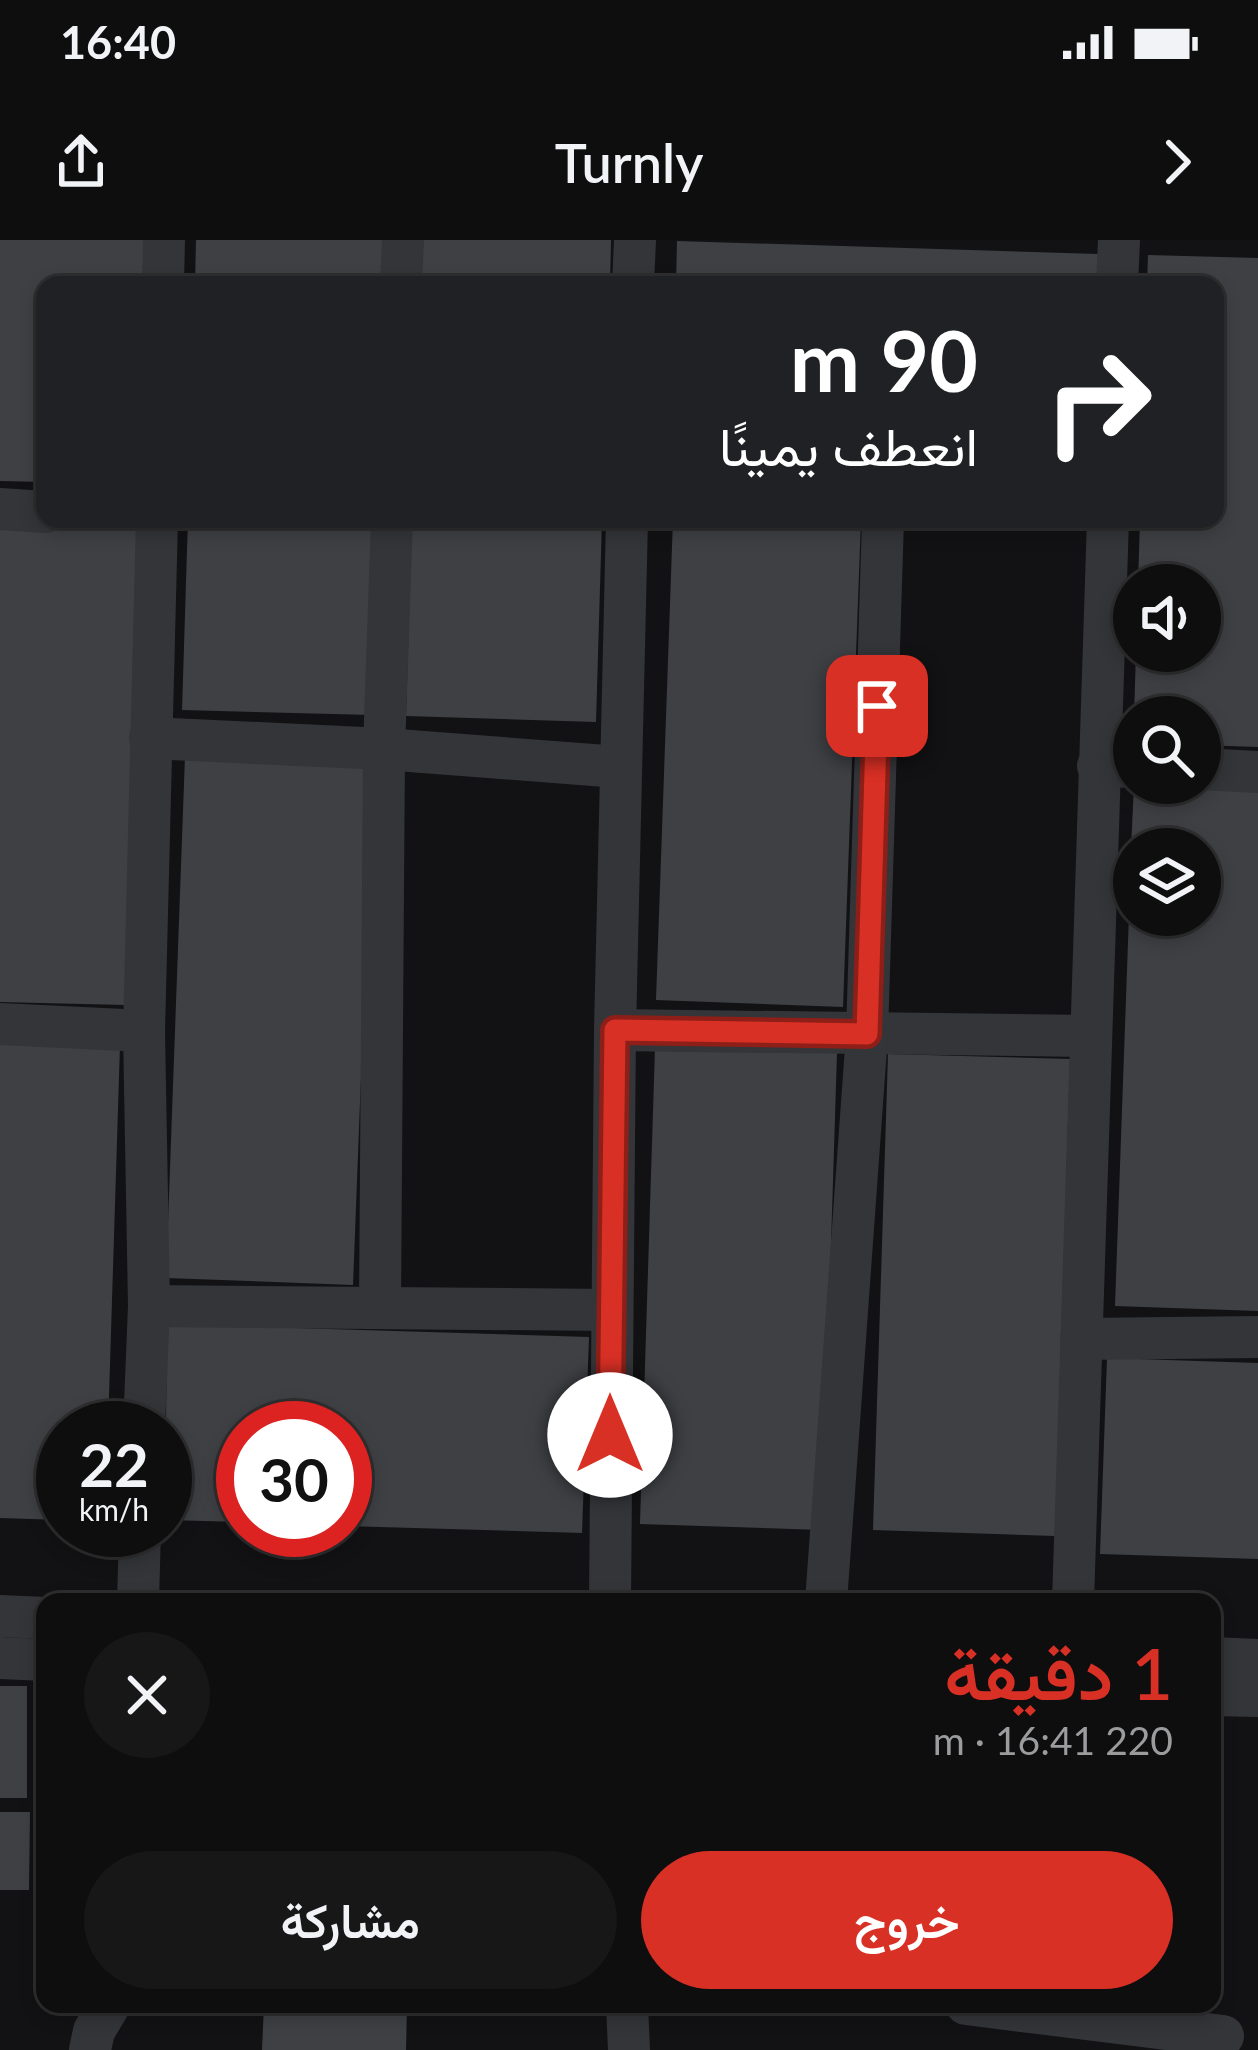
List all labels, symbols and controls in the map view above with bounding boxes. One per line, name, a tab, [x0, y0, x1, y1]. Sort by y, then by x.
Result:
text: 16:40	[60, 15, 176, 69]
icon: share	[48, 129, 114, 195]
icon: forward	[1144, 129, 1210, 195]
text: Turnly	[555, 130, 703, 195]
text: 90 m	[790, 309, 978, 410]
icon: right	[1020, 324, 1176, 480]
text: انعطف يمينًا	[719, 413, 978, 478]
map controls	[1113, 564, 1221, 936]
button: sound	[1113, 564, 1221, 672]
pin	[826, 655, 928, 757]
icon: arrive	[844, 673, 910, 739]
button: search	[1113, 696, 1221, 804]
button: layers	[1113, 828, 1221, 936]
position arrow	[547, 1372, 673, 1498]
speed limit sign: 30	[216, 1401, 372, 1557]
text: 22	[79, 1428, 149, 1500]
text: km/h	[79, 1491, 149, 1527]
text: 1 دقيقة	[944, 1629, 1173, 1715]
button: close	[84, 1632, 210, 1758]
text: 220 m · 16:41	[933, 1717, 1173, 1763]
button: مشاركة	[84, 1851, 617, 1989]
button: خروج	[641, 1851, 1173, 1989]

